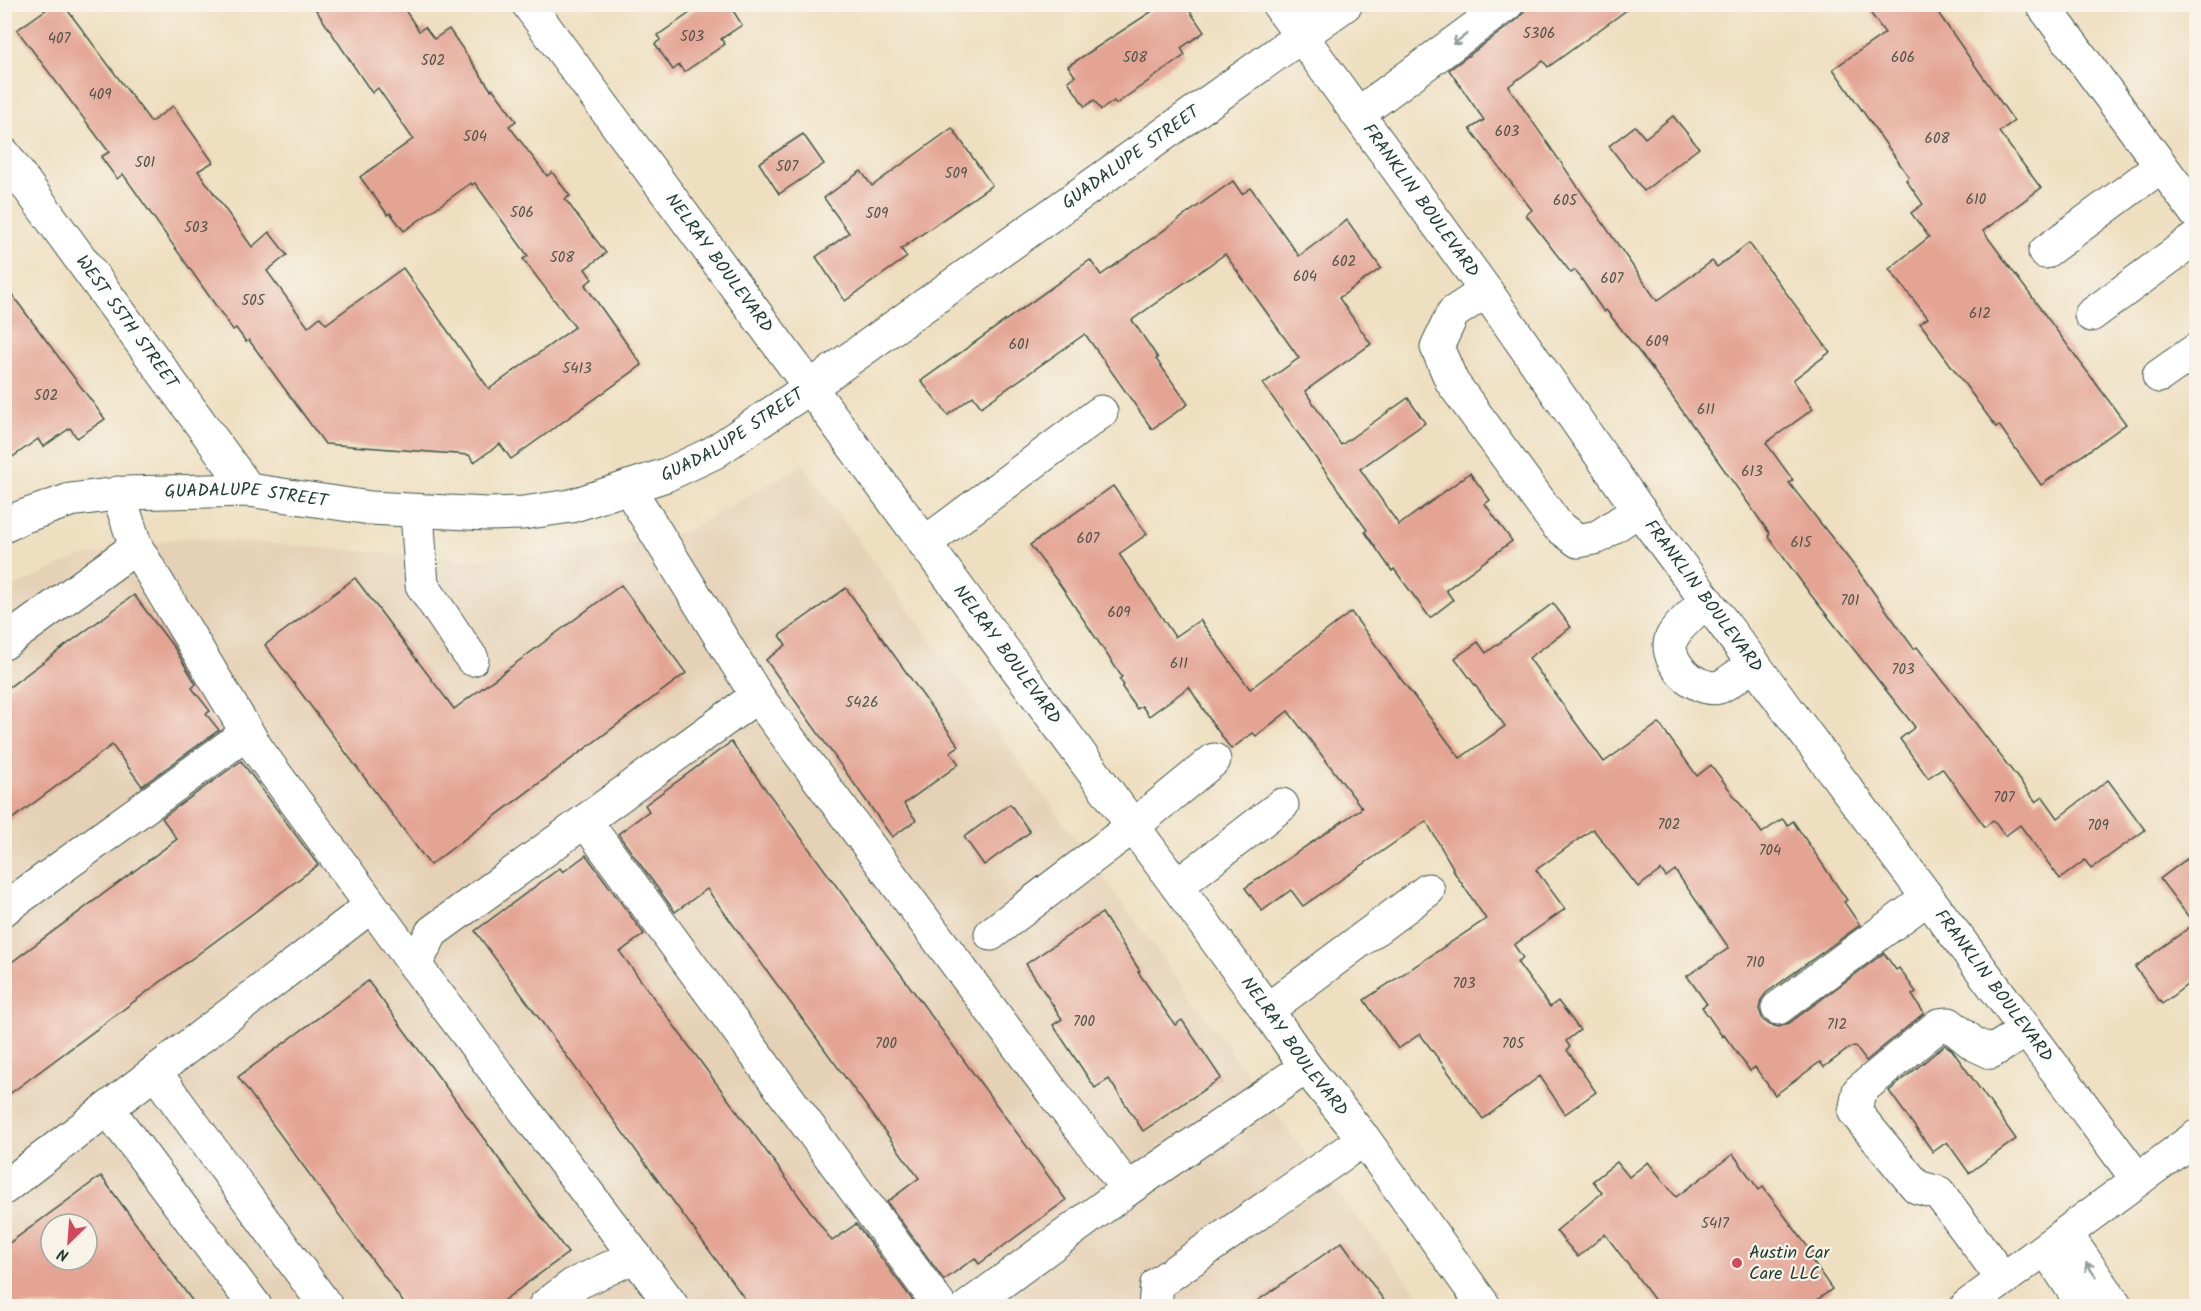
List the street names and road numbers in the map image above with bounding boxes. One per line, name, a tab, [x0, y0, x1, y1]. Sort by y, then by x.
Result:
street label: GUADALUPE STREET	[1056, 98, 1207, 217]
street label: FRANKLIN BOULEVARD	[1355, 117, 1487, 284]
street label: NELRAY BOULEVARD	[657, 187, 780, 340]
street label: WEST 55TH STREET	[68, 249, 186, 396]
street label: GUADALUPE STREET	[656, 380, 811, 490]
street label: GUADALUPE STREET	[164, 475, 331, 516]
street label: FRANKLIN BOULEVARD	[1636, 513, 1770, 679]
street label: NELRAY BOULEVARD	[945, 579, 1069, 731]
street label: FRANKLIN BOULEVARD	[1927, 903, 2061, 1069]
street label: NELRAY BOULEVARD	[1233, 971, 1356, 1124]

